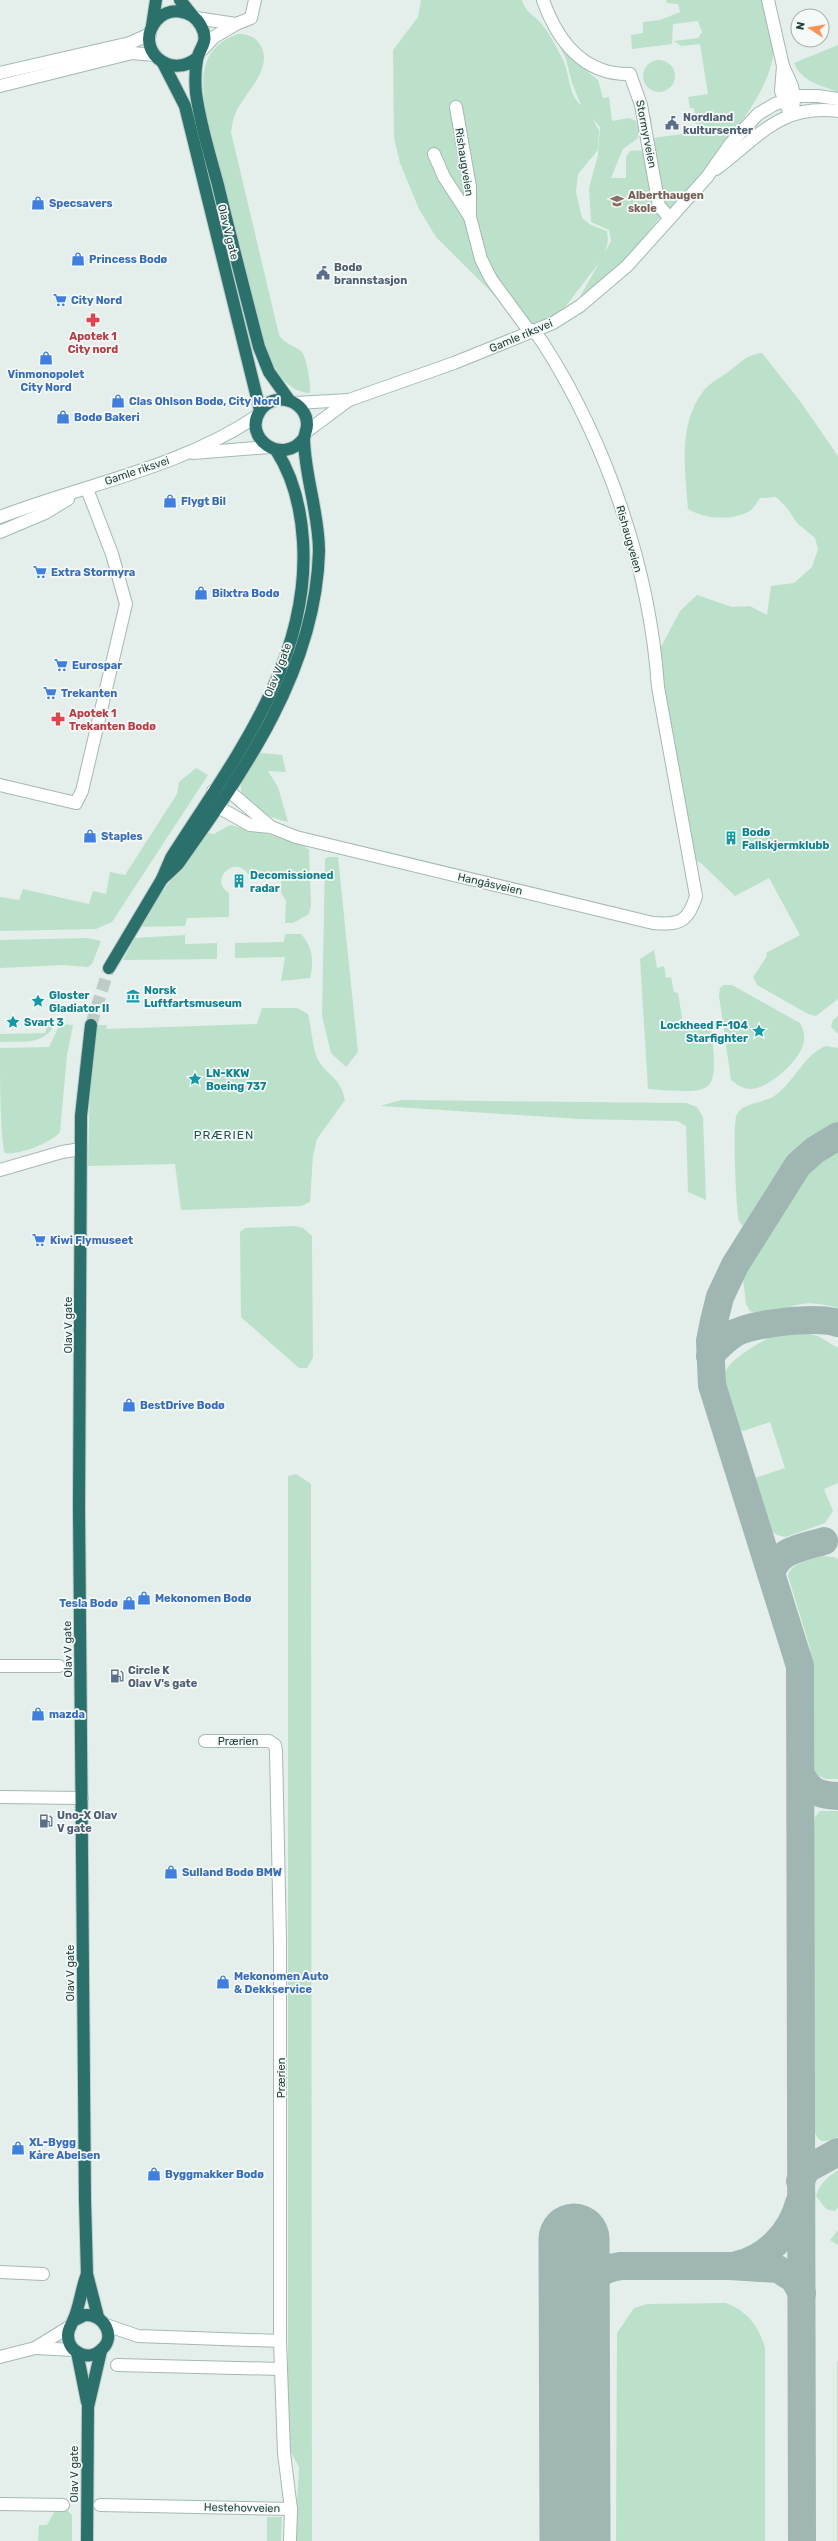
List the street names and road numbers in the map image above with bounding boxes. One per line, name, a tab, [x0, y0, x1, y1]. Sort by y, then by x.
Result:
street label: Stormyrveien	[633, 99, 659, 169]
street label: Rishaugveien	[452, 127, 476, 197]
street label: Olav V gate	[215, 203, 241, 261]
street label: Gamle riksvei	[487, 317, 555, 355]
street label: Gamle riksvei	[103, 454, 171, 488]
street label: Rishaugveien	[613, 504, 645, 574]
street label: Olav V gate	[262, 641, 294, 699]
street label: Hangåsveien	[456, 870, 524, 898]
street label: Olav V gate	[62, 1297, 75, 1353]
street label: Olav V gate	[61, 1620, 75, 1678]
street label: Prærien	[218, 1735, 258, 1748]
street label: Olav V gate	[64, 1945, 77, 2001]
street label: Prærien	[275, 2058, 288, 2098]
street label: Olav V gate	[68, 2446, 81, 2502]
street label: Hestehovveien	[204, 2501, 280, 2515]

